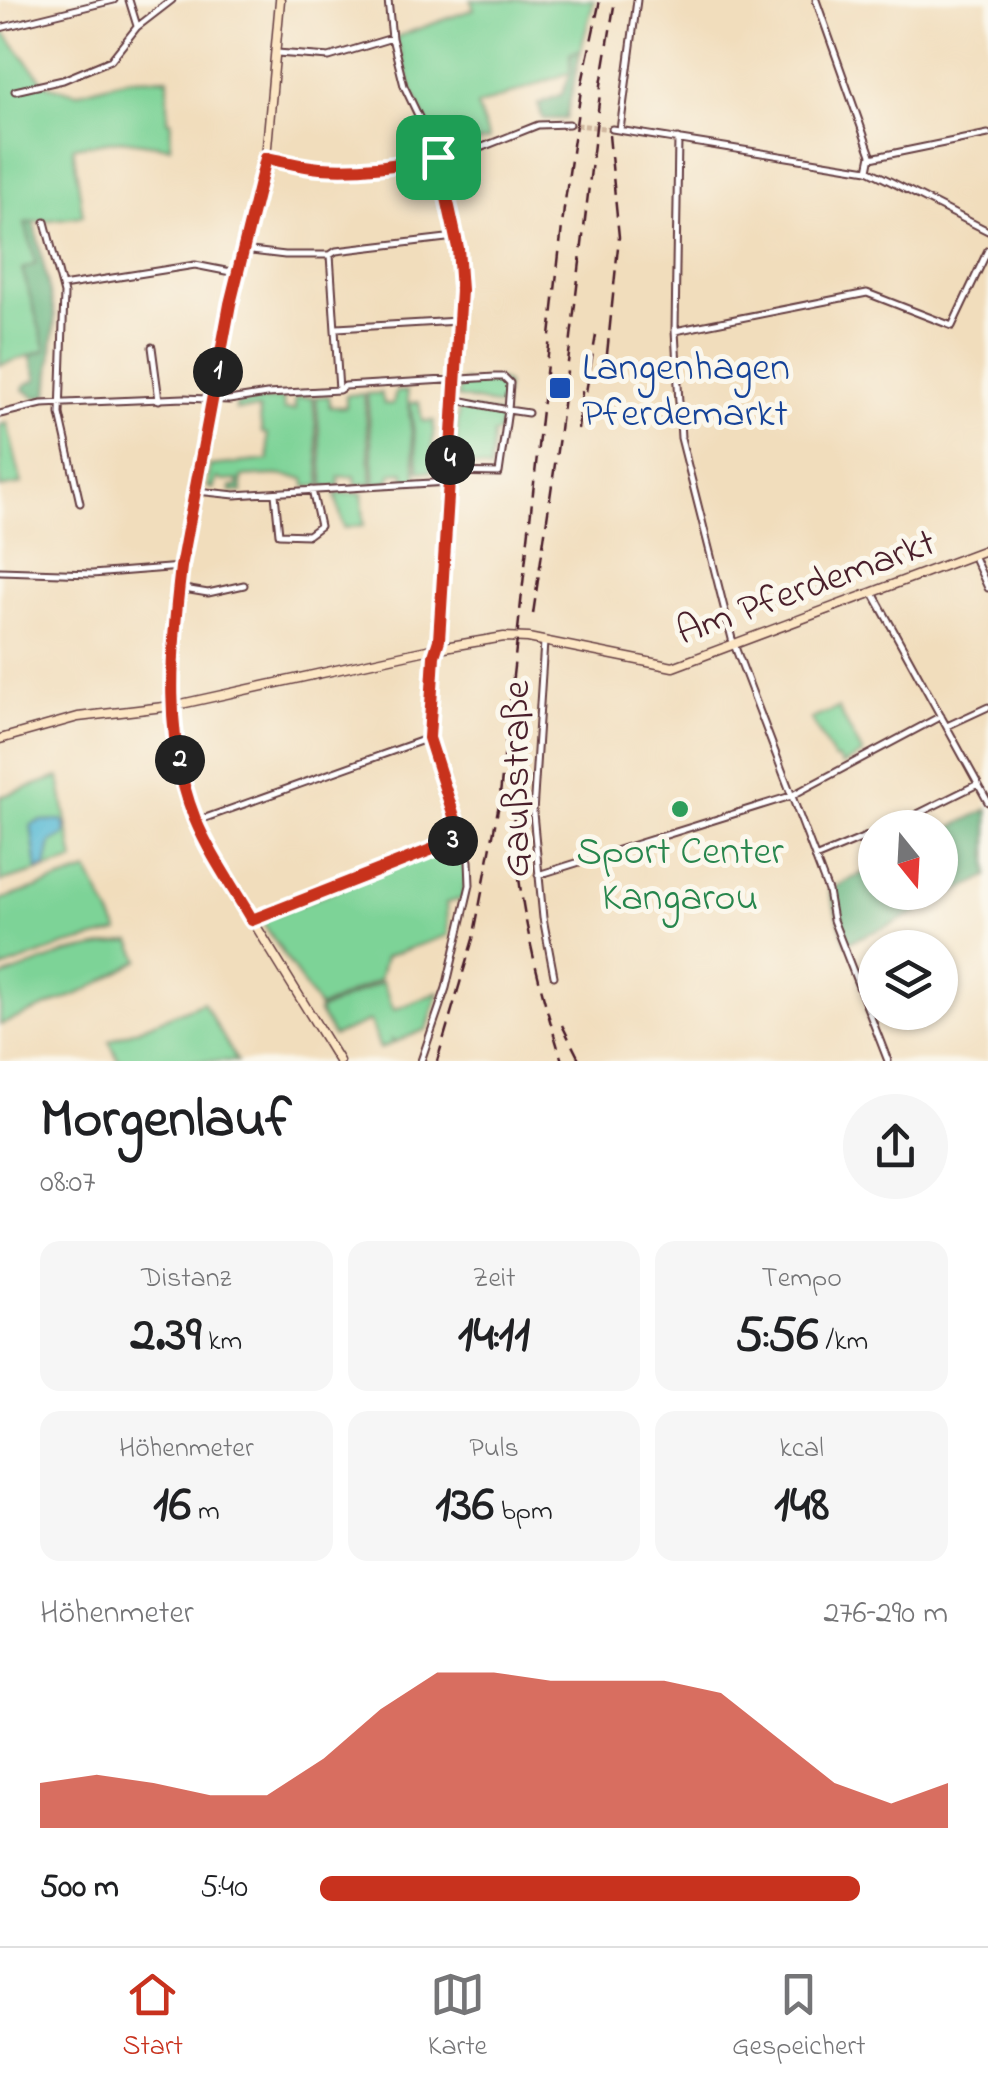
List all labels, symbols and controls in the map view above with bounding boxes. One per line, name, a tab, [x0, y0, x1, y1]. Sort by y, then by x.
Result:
pin	[396, 115, 481, 200]
icon: arrive	[411, 130, 466, 185]
place label: Langenhagen Pferdemarkt	[582, 340, 790, 445]
pin: 1	[193, 347, 243, 397]
text: 1	[214, 351, 222, 392]
marker: Langenhagen Pferdemarkt	[547, 375, 573, 401]
pin: 4	[425, 435, 475, 485]
text: 4	[444, 439, 456, 480]
street label: Am Pferdemarkt	[669, 515, 944, 663]
street label: Gaußstraße	[489, 680, 548, 878]
pin: 2	[155, 735, 205, 785]
text: 2	[173, 739, 187, 780]
marker: Sport Center Kangarou	[669, 798, 691, 820]
north arrow	[858, 810, 958, 910]
map controls	[858, 810, 958, 1030]
pin: 3	[428, 816, 478, 866]
text: 3	[447, 820, 459, 861]
place label: Sport Center Kangarou	[576, 824, 784, 929]
button: layers	[858, 930, 958, 1030]
text: Morgenlauf	[40, 1082, 291, 1162]
button: share	[843, 1094, 948, 1199]
text: 08:07	[40, 1160, 96, 1207]
text: Distanz	[141, 1259, 231, 1300]
text: Zeit	[473, 1259, 515, 1300]
text: Tempo	[762, 1259, 842, 1300]
text: 2.39	[130, 1300, 201, 1373]
text: 14:11	[458, 1300, 530, 1373]
text: 5:56	[735, 1300, 819, 1373]
text: km	[201, 1322, 242, 1363]
text: /km	[819, 1322, 868, 1363]
text: Höhenmeter	[119, 1429, 254, 1470]
text: Puls	[469, 1429, 519, 1470]
text: kcal	[779, 1429, 824, 1470]
text: 16	[153, 1470, 191, 1543]
text: 136	[435, 1470, 494, 1543]
text: 148	[774, 1470, 829, 1543]
text: m	[191, 1492, 220, 1533]
text: bpm	[494, 1492, 553, 1533]
text: Höhenmeter	[40, 1591, 194, 1638]
text: 276–290 m	[823, 1591, 948, 1638]
text: 500 m	[40, 1865, 119, 1912]
text: 5:40	[200, 1865, 248, 1912]
tab: Start	[122, 1967, 183, 2068]
tab: Karte	[428, 1967, 487, 2068]
tab: Gespeichert	[732, 1967, 866, 2068]

